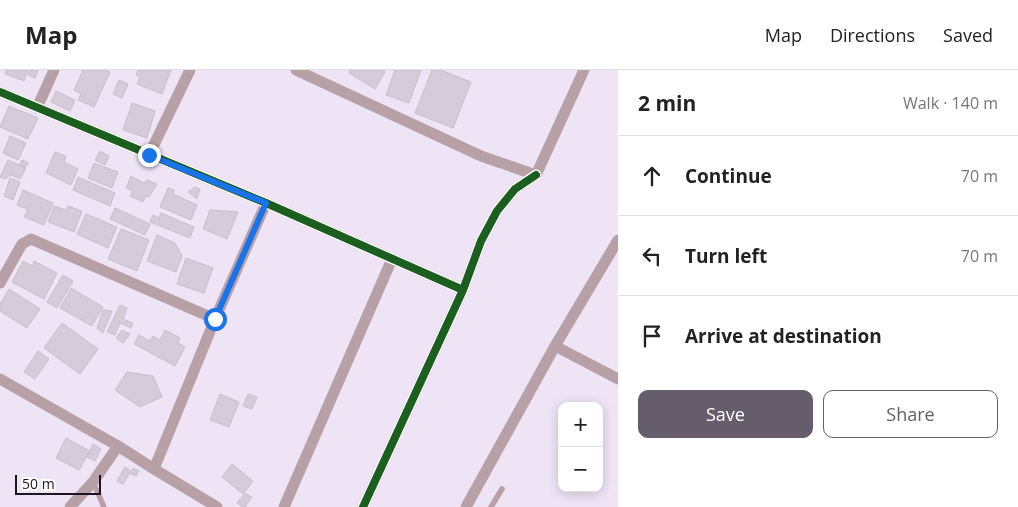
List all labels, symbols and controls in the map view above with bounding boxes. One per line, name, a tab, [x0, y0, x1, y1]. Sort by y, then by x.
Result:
text: Map	[25, 18, 77, 51]
text: Map	[765, 23, 802, 47]
text: Directions	[830, 23, 915, 47]
text: Saved	[943, 23, 993, 47]
text: 2 min	[638, 89, 696, 117]
text: Walk · 140 m	[903, 92, 998, 114]
route end	[138, 144, 161, 167]
icon: ahead	[638, 162, 666, 190]
text: Continue	[685, 163, 772, 189]
text: 70 m	[961, 165, 998, 187]
icon: left	[638, 242, 666, 270]
text: Turn left	[685, 243, 767, 269]
text: 70 m	[961, 245, 998, 267]
route start	[204, 308, 227, 331]
icon: arrive	[638, 322, 666, 350]
text: Arrive at destination	[685, 323, 882, 349]
button: Save	[638, 390, 813, 438]
button: Share	[823, 390, 998, 438]
map controls	[558, 402, 603, 492]
button: +	[558, 402, 603, 447]
button: −	[558, 447, 603, 492]
scale bar	[15, 472, 101, 495]
text: 50 m	[22, 474, 55, 493]

